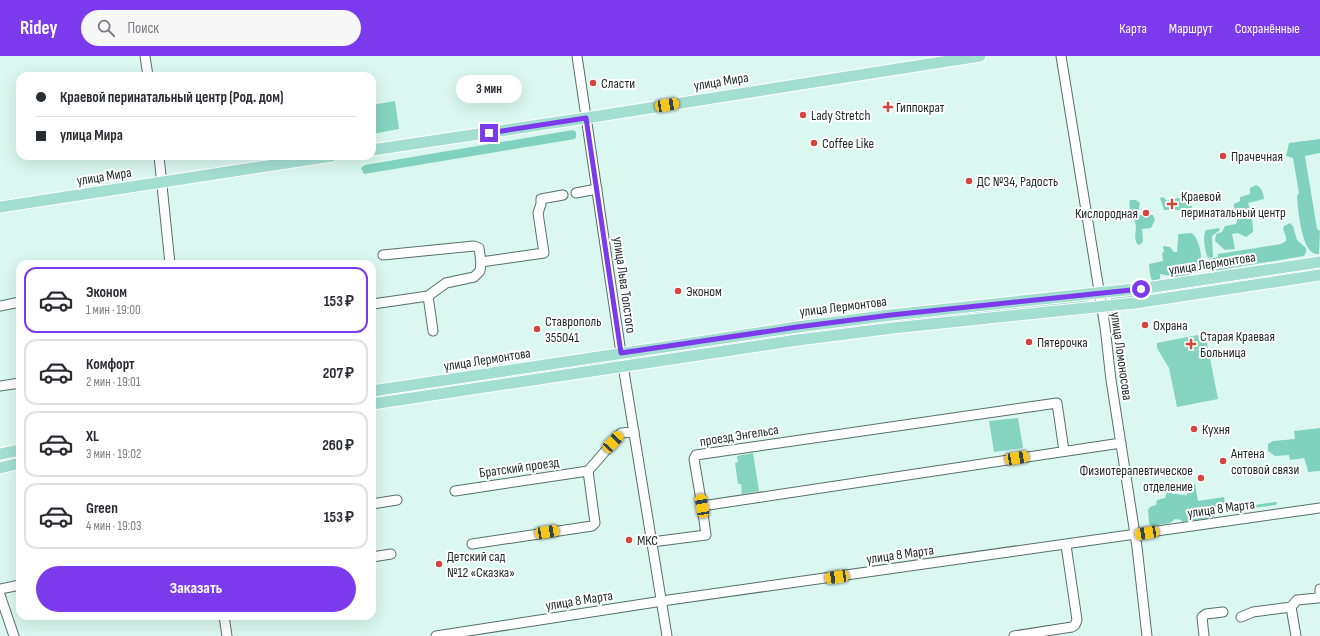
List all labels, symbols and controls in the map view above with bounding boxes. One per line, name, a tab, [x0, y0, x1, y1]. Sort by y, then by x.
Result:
search box	[81, 10, 361, 46]
text: Ridey	[20, 17, 57, 40]
icon: search	[95, 17, 117, 39]
text: Поиск	[127, 19, 159, 38]
text: Карта	[1119, 20, 1147, 37]
text: Маршрут	[1169, 20, 1213, 37]
text: Сохранённые	[1235, 20, 1300, 37]
street label: улица Мира	[692, 69, 750, 94]
callout: 3 мин	[456, 75, 522, 103]
place label: Сласти	[601, 75, 635, 92]
marker: Сласти	[588, 78, 598, 88]
text: 3 мин	[476, 81, 502, 97]
text: Краевой перинатальный центр (Род. дом)	[60, 88, 283, 107]
car	[654, 97, 680, 113]
place label: Гиппократ	[896, 99, 945, 116]
marker: Гиппократ	[883, 102, 893, 112]
place label: Lady Stretch	[811, 107, 870, 124]
marker: Lady Stretch	[798, 110, 808, 120]
route end	[480, 124, 498, 142]
text: улица Мира	[60, 126, 123, 145]
place label: Coffee Like	[822, 135, 874, 152]
marker: Coffee Like	[809, 138, 819, 148]
place label: Прачечная	[1231, 148, 1283, 165]
marker: Прачечная	[1218, 151, 1228, 161]
street label: улица Мира	[75, 164, 133, 189]
place label: ДС №34, Радость	[977, 173, 1058, 190]
marker: ДС №34, Радость	[964, 176, 974, 186]
place label: Краевой перинатальный центр	[1181, 188, 1286, 221]
marker: Краевой перинатальный центр	[1166, 198, 1178, 210]
place label: Кислородная	[1075, 205, 1138, 222]
marker: Кислородная	[1141, 208, 1151, 218]
street label: улица Льва Толстого	[609, 236, 640, 335]
street label: улица Лермонтова	[1167, 248, 1257, 279]
route start	[1132, 280, 1150, 298]
icon: car	[38, 282, 74, 318]
text: Эконом	[86, 283, 127, 302]
place label: Эконом	[686, 283, 722, 300]
marker: Эконом	[673, 286, 683, 296]
text: 153 ₽	[324, 292, 354, 311]
street label: улица Лермонтова	[798, 293, 888, 320]
text: 1 мин · 19:00	[86, 302, 141, 318]
street label: улица Ломоносова	[1107, 311, 1136, 401]
place label: Ставрополь 355041	[545, 313, 601, 346]
place label: Охрана	[1153, 317, 1188, 334]
marker: Охрана	[1140, 320, 1150, 330]
marker: Ставрополь 355041	[532, 324, 542, 334]
place label: Старая Краевая Больница	[1200, 328, 1275, 361]
place label: Пятерочка	[1037, 334, 1088, 351]
marker: Пятерочка	[1024, 337, 1034, 347]
marker: Старая Краевая Больница	[1185, 338, 1197, 350]
street label: улица Лермонтова	[442, 344, 532, 375]
icon: car	[38, 354, 74, 390]
text: Комфорт	[86, 355, 135, 374]
text: 207 ₽	[323, 364, 354, 383]
text: 2 мин · 19:01	[86, 374, 140, 390]
street label: проезд Энгельса	[698, 421, 780, 450]
place label: Кухня	[1202, 421, 1230, 438]
marker: Кухня	[1189, 424, 1199, 434]
icon: car	[38, 426, 74, 462]
text: XL	[86, 427, 99, 446]
car	[600, 429, 626, 455]
text: 260 ₽	[322, 436, 354, 455]
place label: Антена сотовой связи	[1230, 445, 1300, 478]
text: 3 мин · 19:02	[86, 446, 141, 462]
car	[1004, 450, 1030, 466]
street label: Братский проезд	[478, 453, 560, 482]
marker: Антена сотовой связи	[1218, 456, 1228, 466]
place label: Физиотерапевтическое отделение	[1079, 462, 1193, 495]
marker: Физиотерапевтическое отделение	[1196, 473, 1206, 483]
car	[694, 493, 710, 519]
street label: улица 8 Марта	[1186, 495, 1256, 522]
icon: car	[38, 498, 74, 534]
text: Green	[86, 499, 118, 518]
text: 153 ₽	[324, 508, 354, 527]
text: 4 мин · 19:03	[86, 518, 141, 534]
car	[534, 524, 560, 540]
car	[1134, 525, 1160, 541]
place label: МКС	[637, 532, 658, 549]
marker: МКС	[624, 535, 634, 545]
street label: улица 8 Марта	[865, 541, 935, 568]
place label: Детский сад №12 «Сказка»	[447, 548, 515, 581]
marker: Детский сад №12 «Сказка»	[434, 559, 444, 569]
button: Заказать	[36, 566, 356, 612]
car	[824, 569, 850, 585]
street label: улица 8 Марта	[544, 587, 614, 614]

